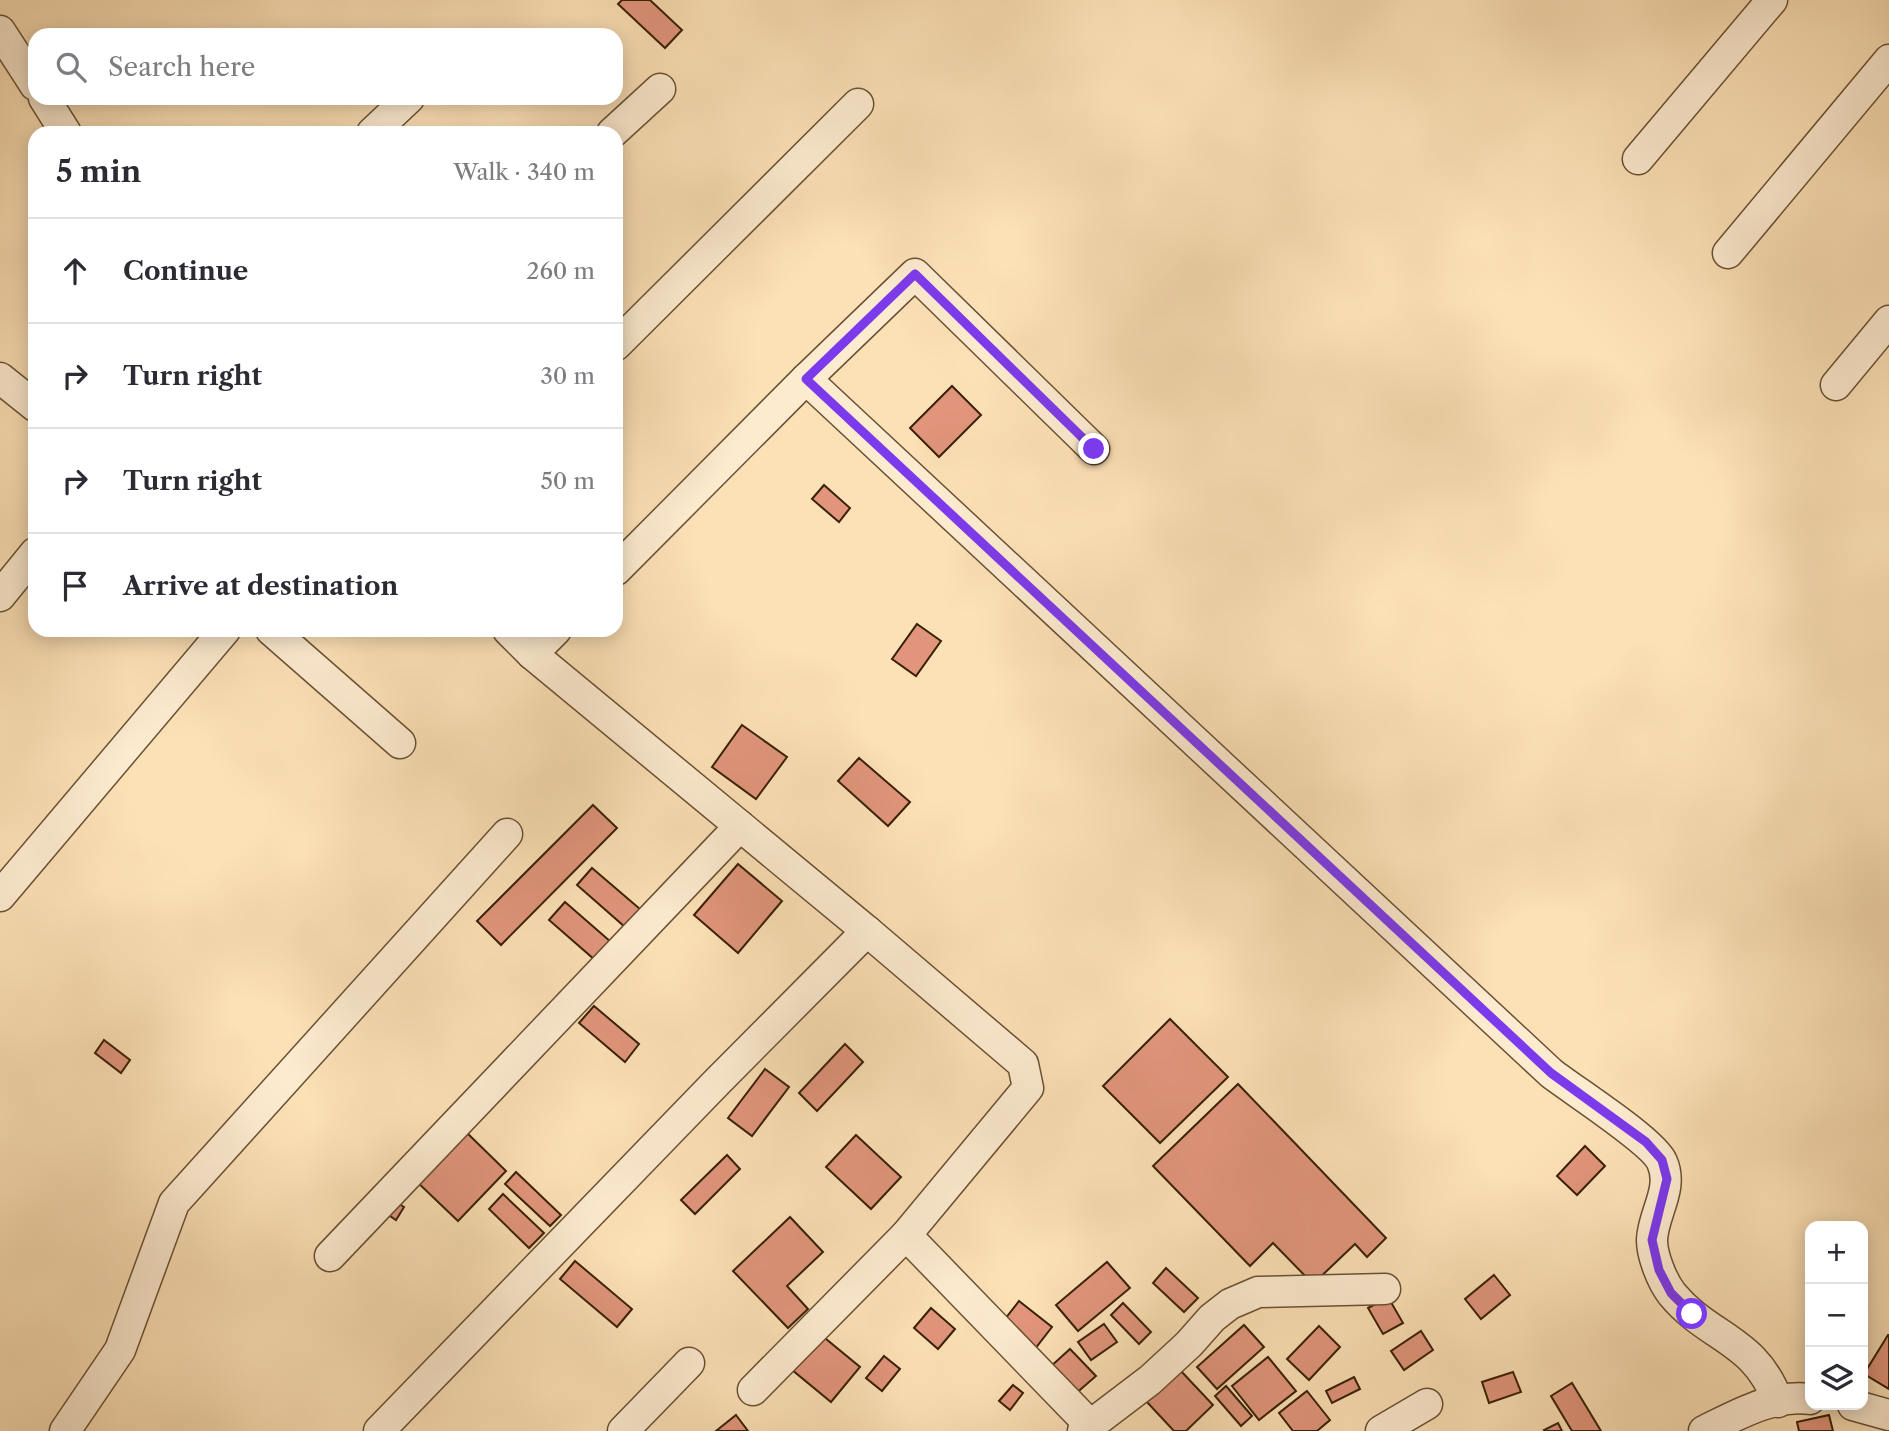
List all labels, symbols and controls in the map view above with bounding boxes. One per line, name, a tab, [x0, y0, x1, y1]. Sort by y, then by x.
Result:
search box	[28, 28, 623, 105]
icon: search	[52, 48, 90, 86]
text: Search here	[108, 51, 255, 83]
text: 5 min	[56, 153, 141, 190]
text: Walk · 340 m	[453, 158, 595, 186]
icon: ahead	[56, 252, 94, 290]
text: Continue	[123, 255, 248, 287]
text: 260 m	[526, 257, 595, 285]
icon: right	[56, 357, 94, 395]
text: Turn right	[123, 360, 262, 392]
text: 30 m	[540, 362, 595, 390]
route end	[1078, 433, 1109, 464]
icon: right	[56, 462, 94, 500]
text: Turn right	[123, 465, 262, 497]
text: 50 m	[540, 467, 595, 495]
icon: arrive	[56, 567, 94, 605]
text: Arrive at destination	[123, 570, 398, 602]
map controls	[1805, 1221, 1868, 1410]
button: +	[1805, 1221, 1868, 1284]
button: −	[1805, 1284, 1868, 1347]
route start	[1676, 1298, 1707, 1329]
button: layers	[1805, 1347, 1868, 1410]

